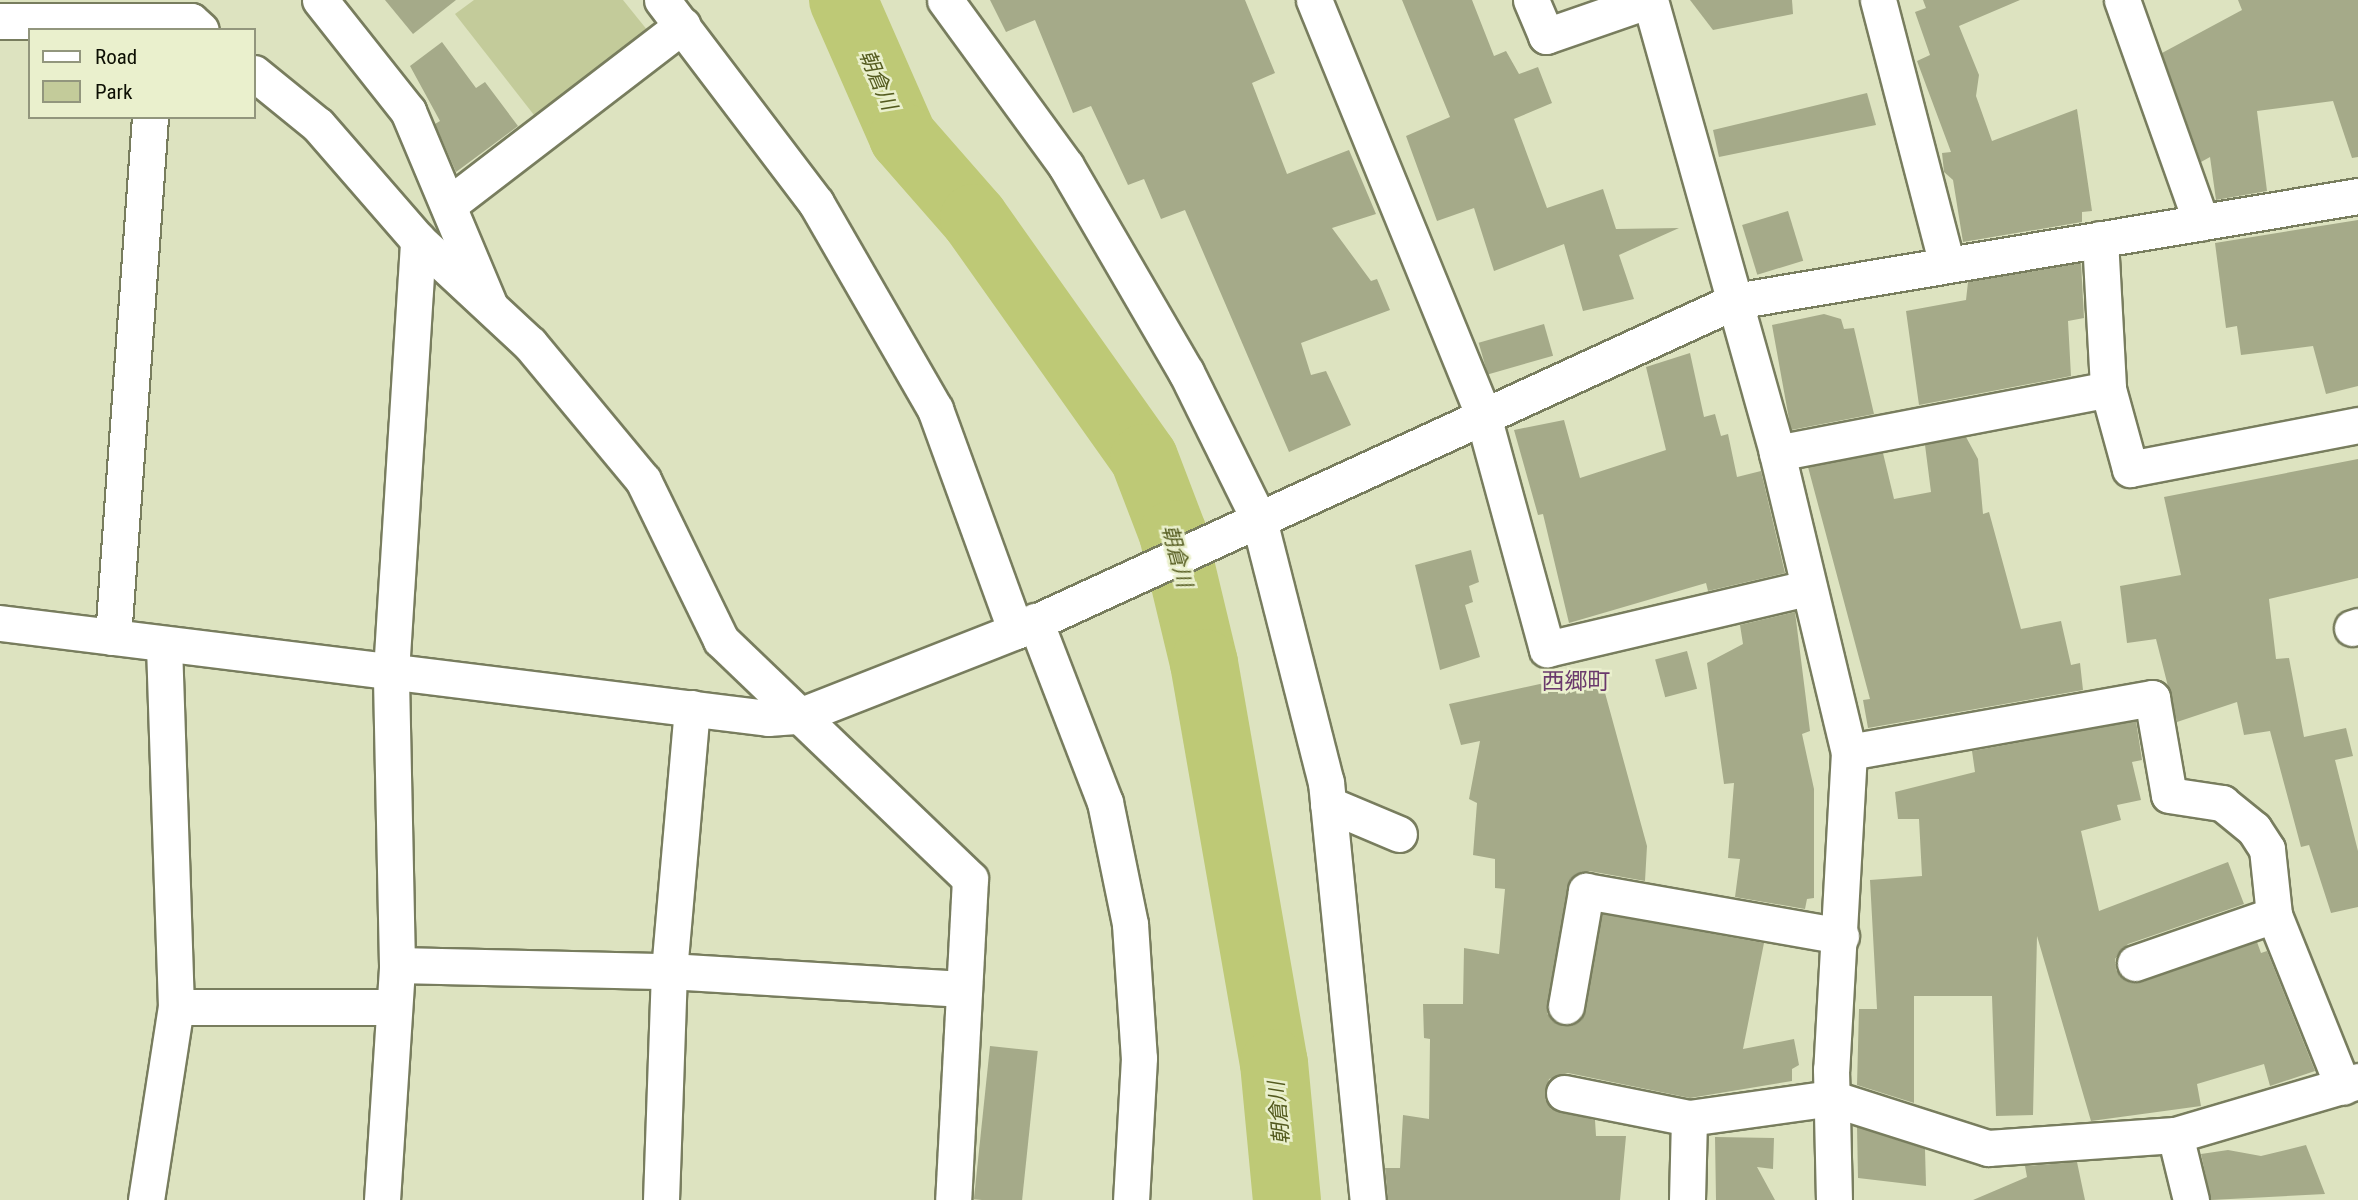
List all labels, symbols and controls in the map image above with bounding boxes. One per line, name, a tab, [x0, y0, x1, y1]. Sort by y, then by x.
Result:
legend	[28, 28, 256, 119]
text: Road	[95, 45, 137, 69]
water label: 朝倉川	[854, 46, 902, 114]
text: Park	[95, 80, 132, 104]
water label: 朝倉川	[1157, 522, 1197, 590]
district label: 西郷町	[1542, 668, 1610, 696]
water label: 朝倉川	[1264, 1081, 1294, 1145]

